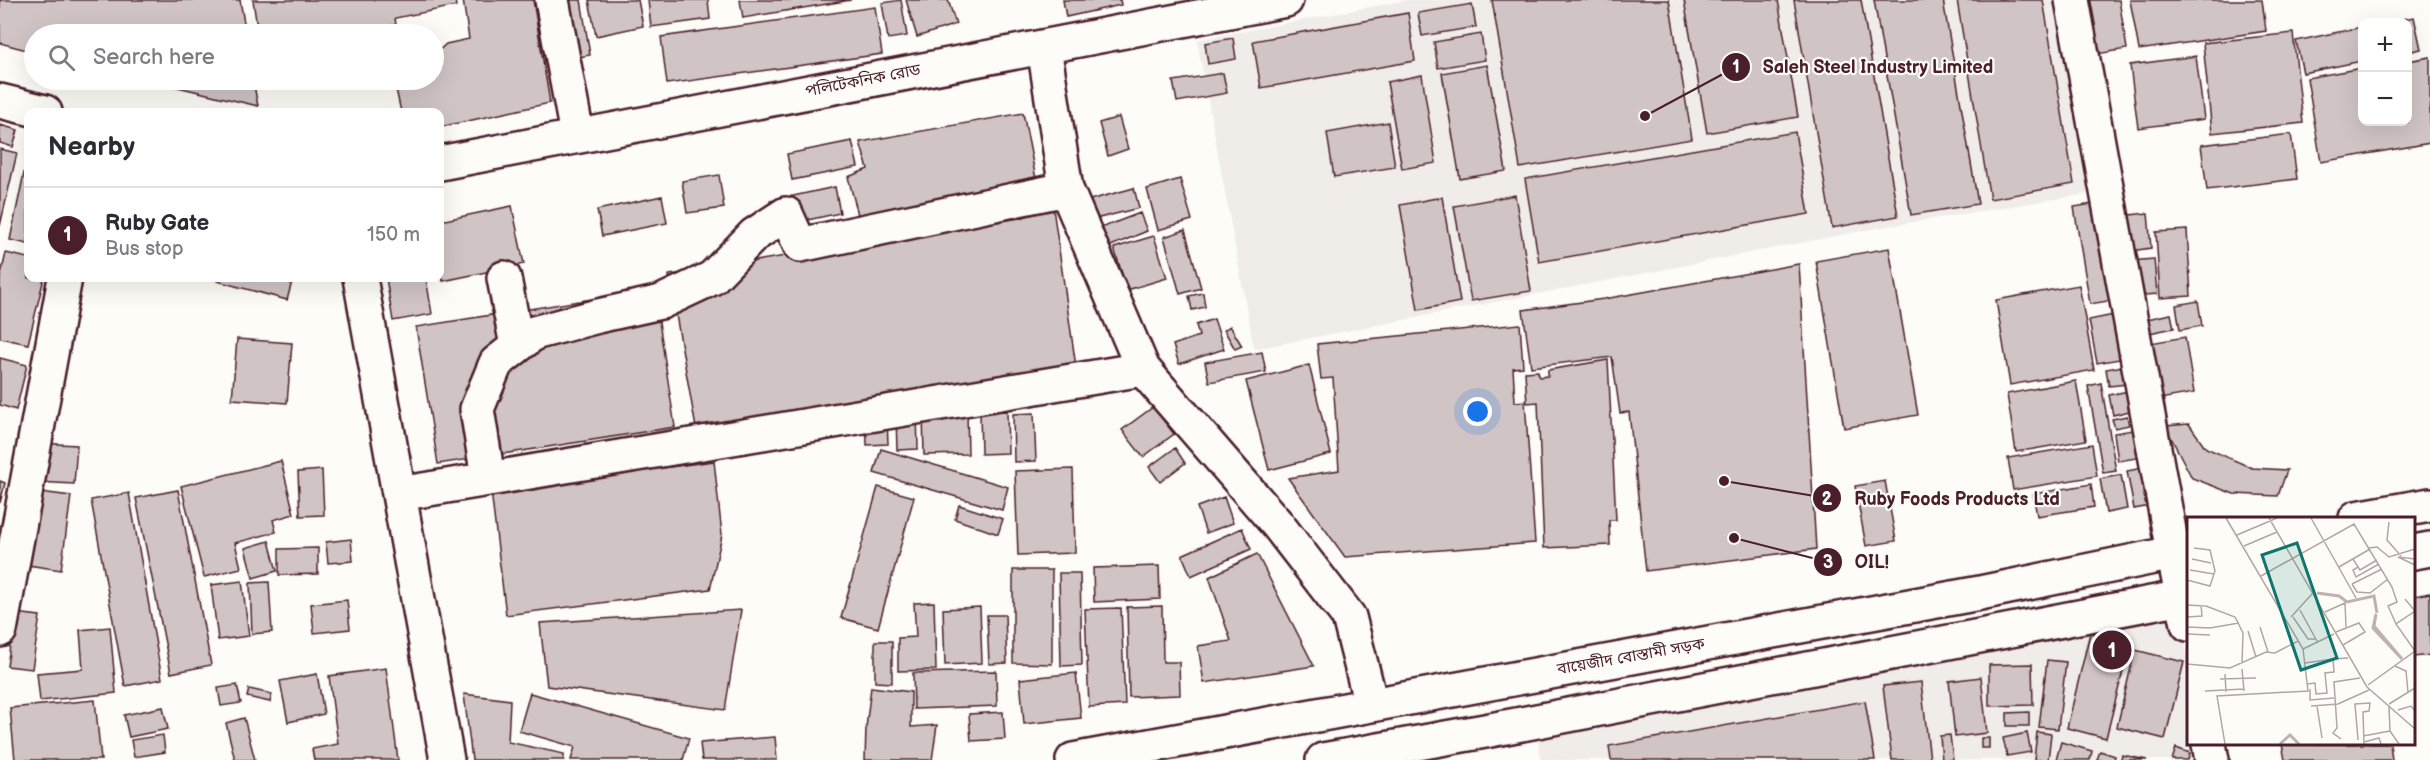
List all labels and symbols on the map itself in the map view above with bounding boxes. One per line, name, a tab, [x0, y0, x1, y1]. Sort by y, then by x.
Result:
callout: Saleh Steel Industry Limited	[1721, 49, 2006, 85]
text: 1	[1732, 57, 1740, 78]
text: Saleh Steel Industry Limited	[1763, 57, 1993, 78]
street label: পলিটেকনিক রোড	[804, 59, 923, 101]
your location	[1463, 397, 1492, 426]
callout: Ruby Foods Products Ltd	[1812, 480, 2072, 516]
text: 2	[1822, 489, 1833, 510]
text: Ruby Foods Products Ltd	[1854, 489, 2060, 510]
inset map	[2187, 517, 2415, 745]
callout: OIL!	[1813, 544, 1901, 580]
text: 3	[1823, 552, 1833, 573]
text: OIL!	[1855, 552, 1889, 573]
pin: 1	[2092, 628, 2132, 672]
street label: বায়েজীদ বোস্তামী সড়ক	[1554, 633, 1707, 680]

